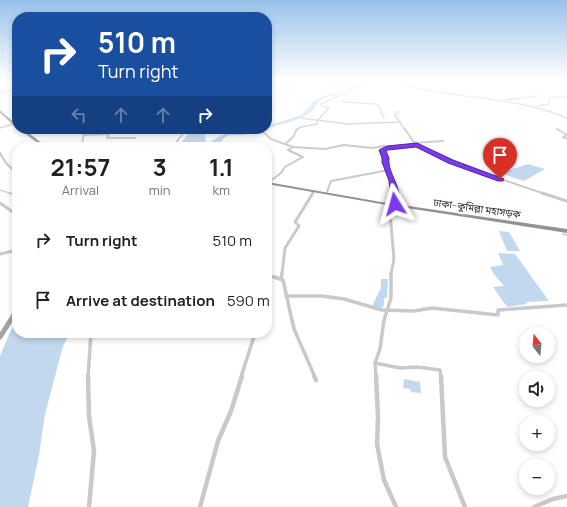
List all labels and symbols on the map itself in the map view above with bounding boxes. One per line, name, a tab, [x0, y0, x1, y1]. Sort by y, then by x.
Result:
pin	[483, 138, 517, 179]
position arrow	[374, 183, 416, 225]
street label: ঢাকা–কুমিল্লা মহাসড়ক	[431, 195, 522, 221]
north arrow	[519, 327, 555, 363]

